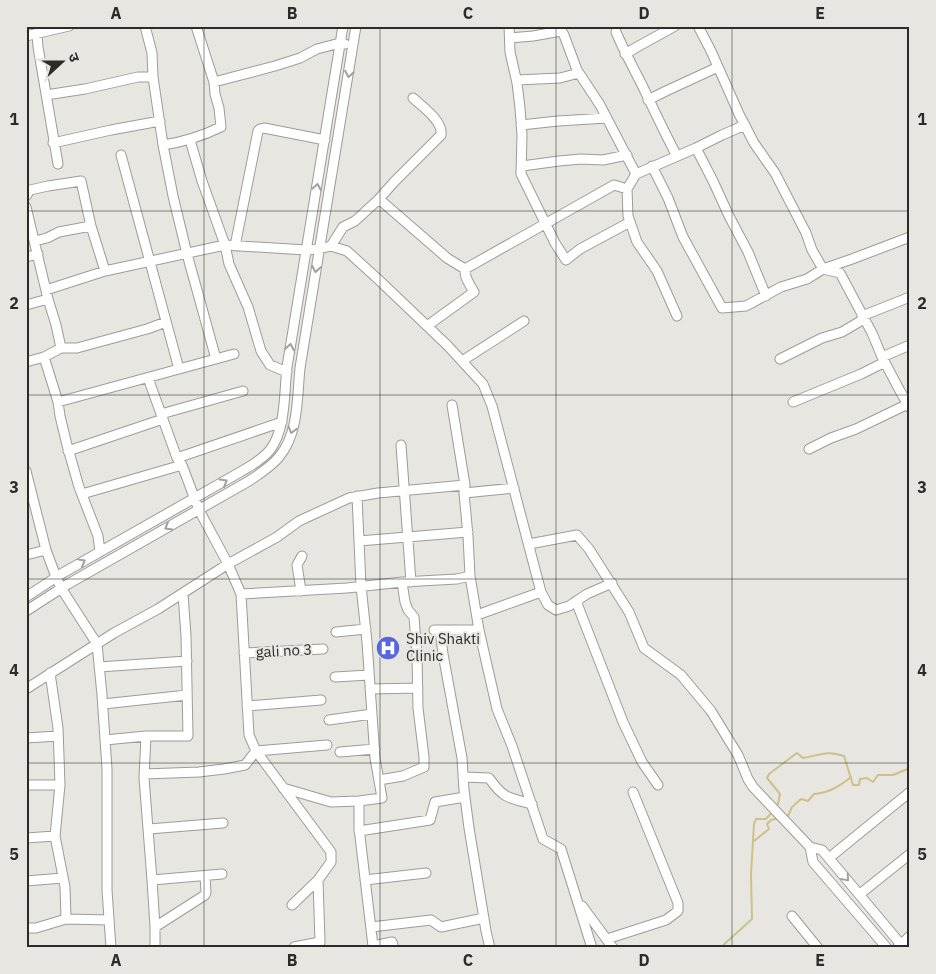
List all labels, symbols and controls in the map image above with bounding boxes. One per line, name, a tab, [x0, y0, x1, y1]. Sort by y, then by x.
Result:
text: A	[111, 3, 122, 23]
text: B	[287, 3, 298, 23]
text: C	[463, 3, 473, 23]
text: D	[638, 3, 650, 23]
text: E	[815, 3, 825, 23]
north arrow	[38, 38, 88, 88]
text: उ	[64, 50, 84, 65]
one-way arrow	[344, 70, 354, 79]
text: 1	[9, 109, 19, 129]
text: 1	[917, 109, 927, 129]
one-way arrow	[311, 182, 321, 191]
one-way arrow	[311, 265, 321, 274]
text: 2	[9, 293, 19, 313]
text: 2	[917, 293, 927, 313]
one-way arrow	[285, 343, 295, 351]
one-way arrow	[288, 425, 298, 433]
text: 3	[9, 477, 19, 497]
text: 3	[917, 477, 927, 497]
one-way arrow	[218, 478, 227, 488]
one-way arrow	[165, 521, 174, 531]
one-way arrow	[77, 558, 86, 568]
place label: Shiv Shakti Clinic	[406, 629, 480, 665]
hospital icon: Shiv Shakti Clinic	[375, 635, 401, 661]
street label: gali no 3	[255, 640, 313, 661]
text: 4	[9, 660, 19, 680]
text: 4	[917, 660, 927, 680]
text: 5	[9, 844, 19, 864]
text: 5	[917, 844, 927, 864]
one-way arrow	[840, 872, 848, 881]
text: A	[111, 950, 122, 970]
text: B	[287, 950, 298, 970]
text: C	[463, 950, 473, 970]
text: D	[638, 950, 650, 970]
text: E	[815, 950, 825, 970]

